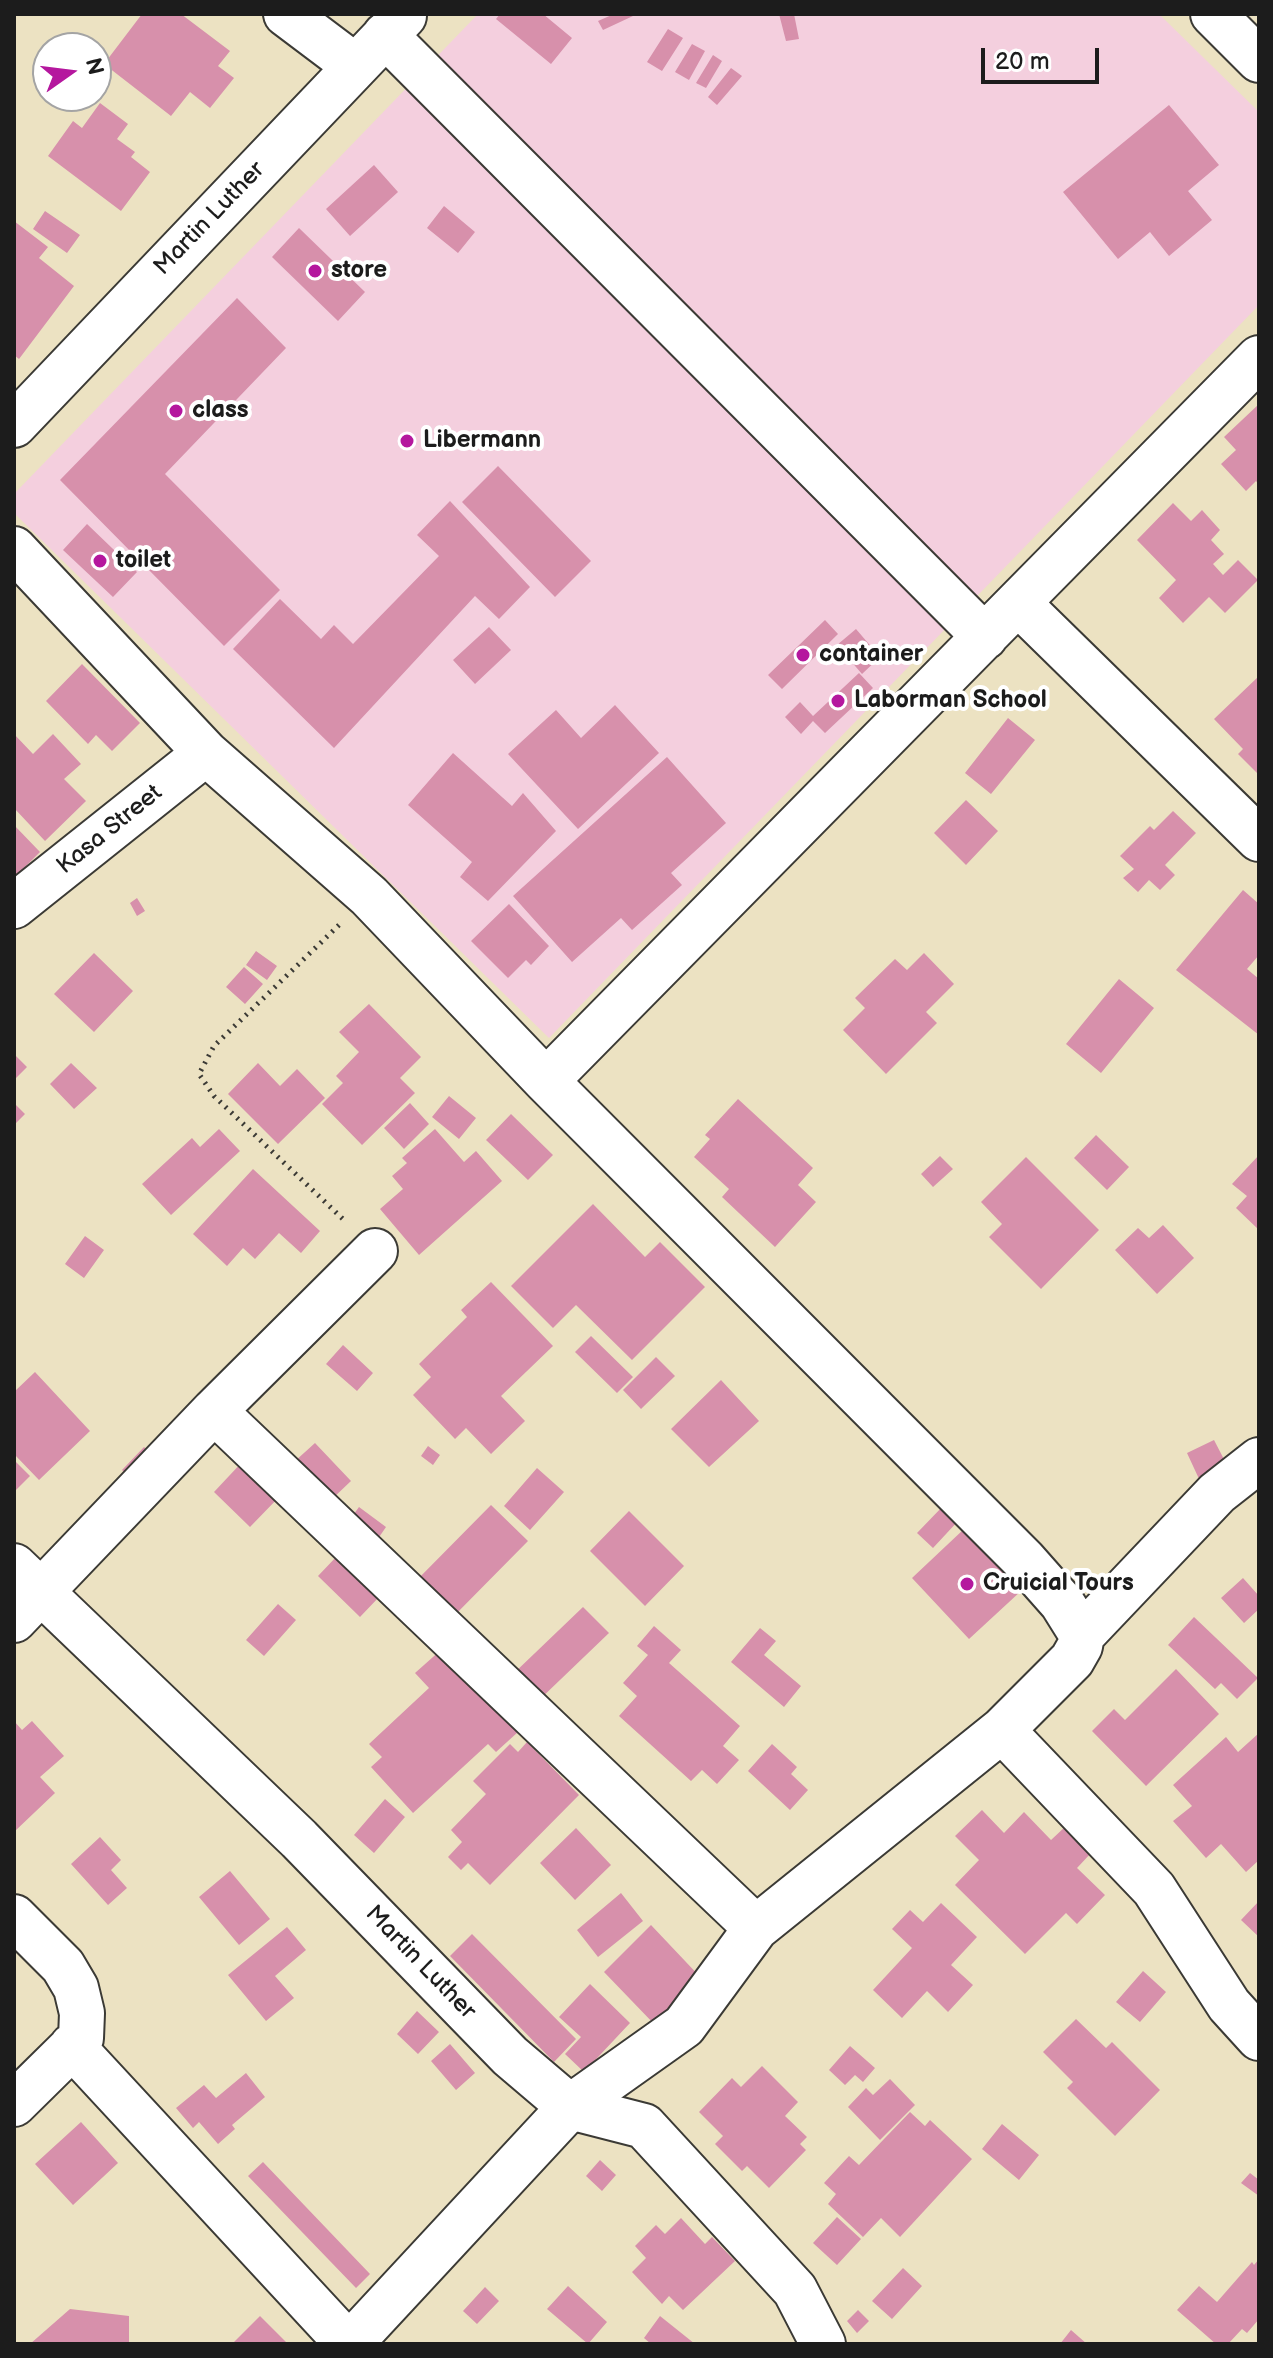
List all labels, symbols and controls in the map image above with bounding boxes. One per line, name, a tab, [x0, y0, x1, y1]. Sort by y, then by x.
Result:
north arrow	[32, 32, 112, 112]
scale bar	[985, 32, 1103, 82]
text: 20 m	[995, 47, 1050, 76]
text: N	[79, 55, 109, 78]
street label: Martin Luther	[149, 156, 271, 282]
place label: store	[331, 257, 387, 285]
marker: store	[306, 262, 324, 280]
place label: class	[192, 397, 249, 425]
marker: class	[167, 402, 185, 420]
place label: Libermann	[423, 427, 541, 455]
marker: Libermann	[398, 432, 416, 450]
place label: toilet	[116, 547, 171, 575]
marker: toilet	[91, 552, 109, 570]
place label: container	[819, 641, 923, 669]
marker: container	[794, 646, 812, 664]
place label: Laborman School	[854, 687, 1047, 715]
marker: Laborman School	[829, 692, 847, 710]
street label: Kasa Street	[52, 779, 168, 881]
place label: Cruicial Tours	[983, 1570, 1134, 1598]
marker: Cruicial Tours	[958, 1575, 976, 1593]
street label: Martin Luther	[359, 1900, 481, 2026]

